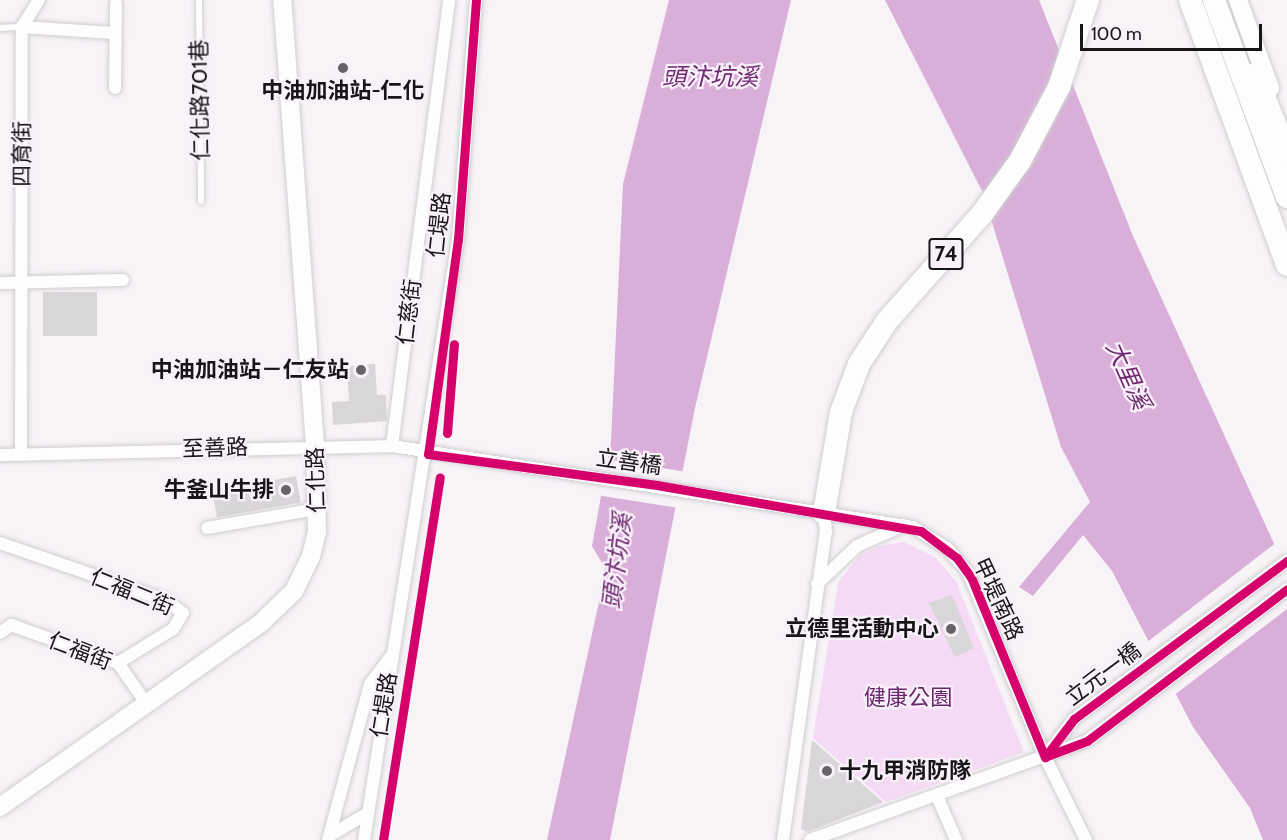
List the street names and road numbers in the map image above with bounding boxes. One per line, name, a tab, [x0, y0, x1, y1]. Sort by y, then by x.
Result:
street label: 仁化路701巷	[186, 39, 214, 161]
street label: 四育街	[9, 121, 35, 187]
street label: 仁堤路	[422, 191, 456, 259]
road number: 74	[928, 236, 964, 272]
street label: 仁慈街	[392, 278, 426, 346]
street label: 至善路	[182, 434, 248, 462]
street label: 立善橋	[594, 444, 664, 480]
street label: 仁化路	[302, 447, 330, 513]
street label: 甲堤南路	[967, 554, 1029, 644]
street label: 仁福二街	[86, 563, 178, 621]
street label: 仁福街	[44, 627, 116, 675]
street label: 立元一橋	[1060, 637, 1146, 711]
street label: 仁堤路	[366, 670, 402, 740]

